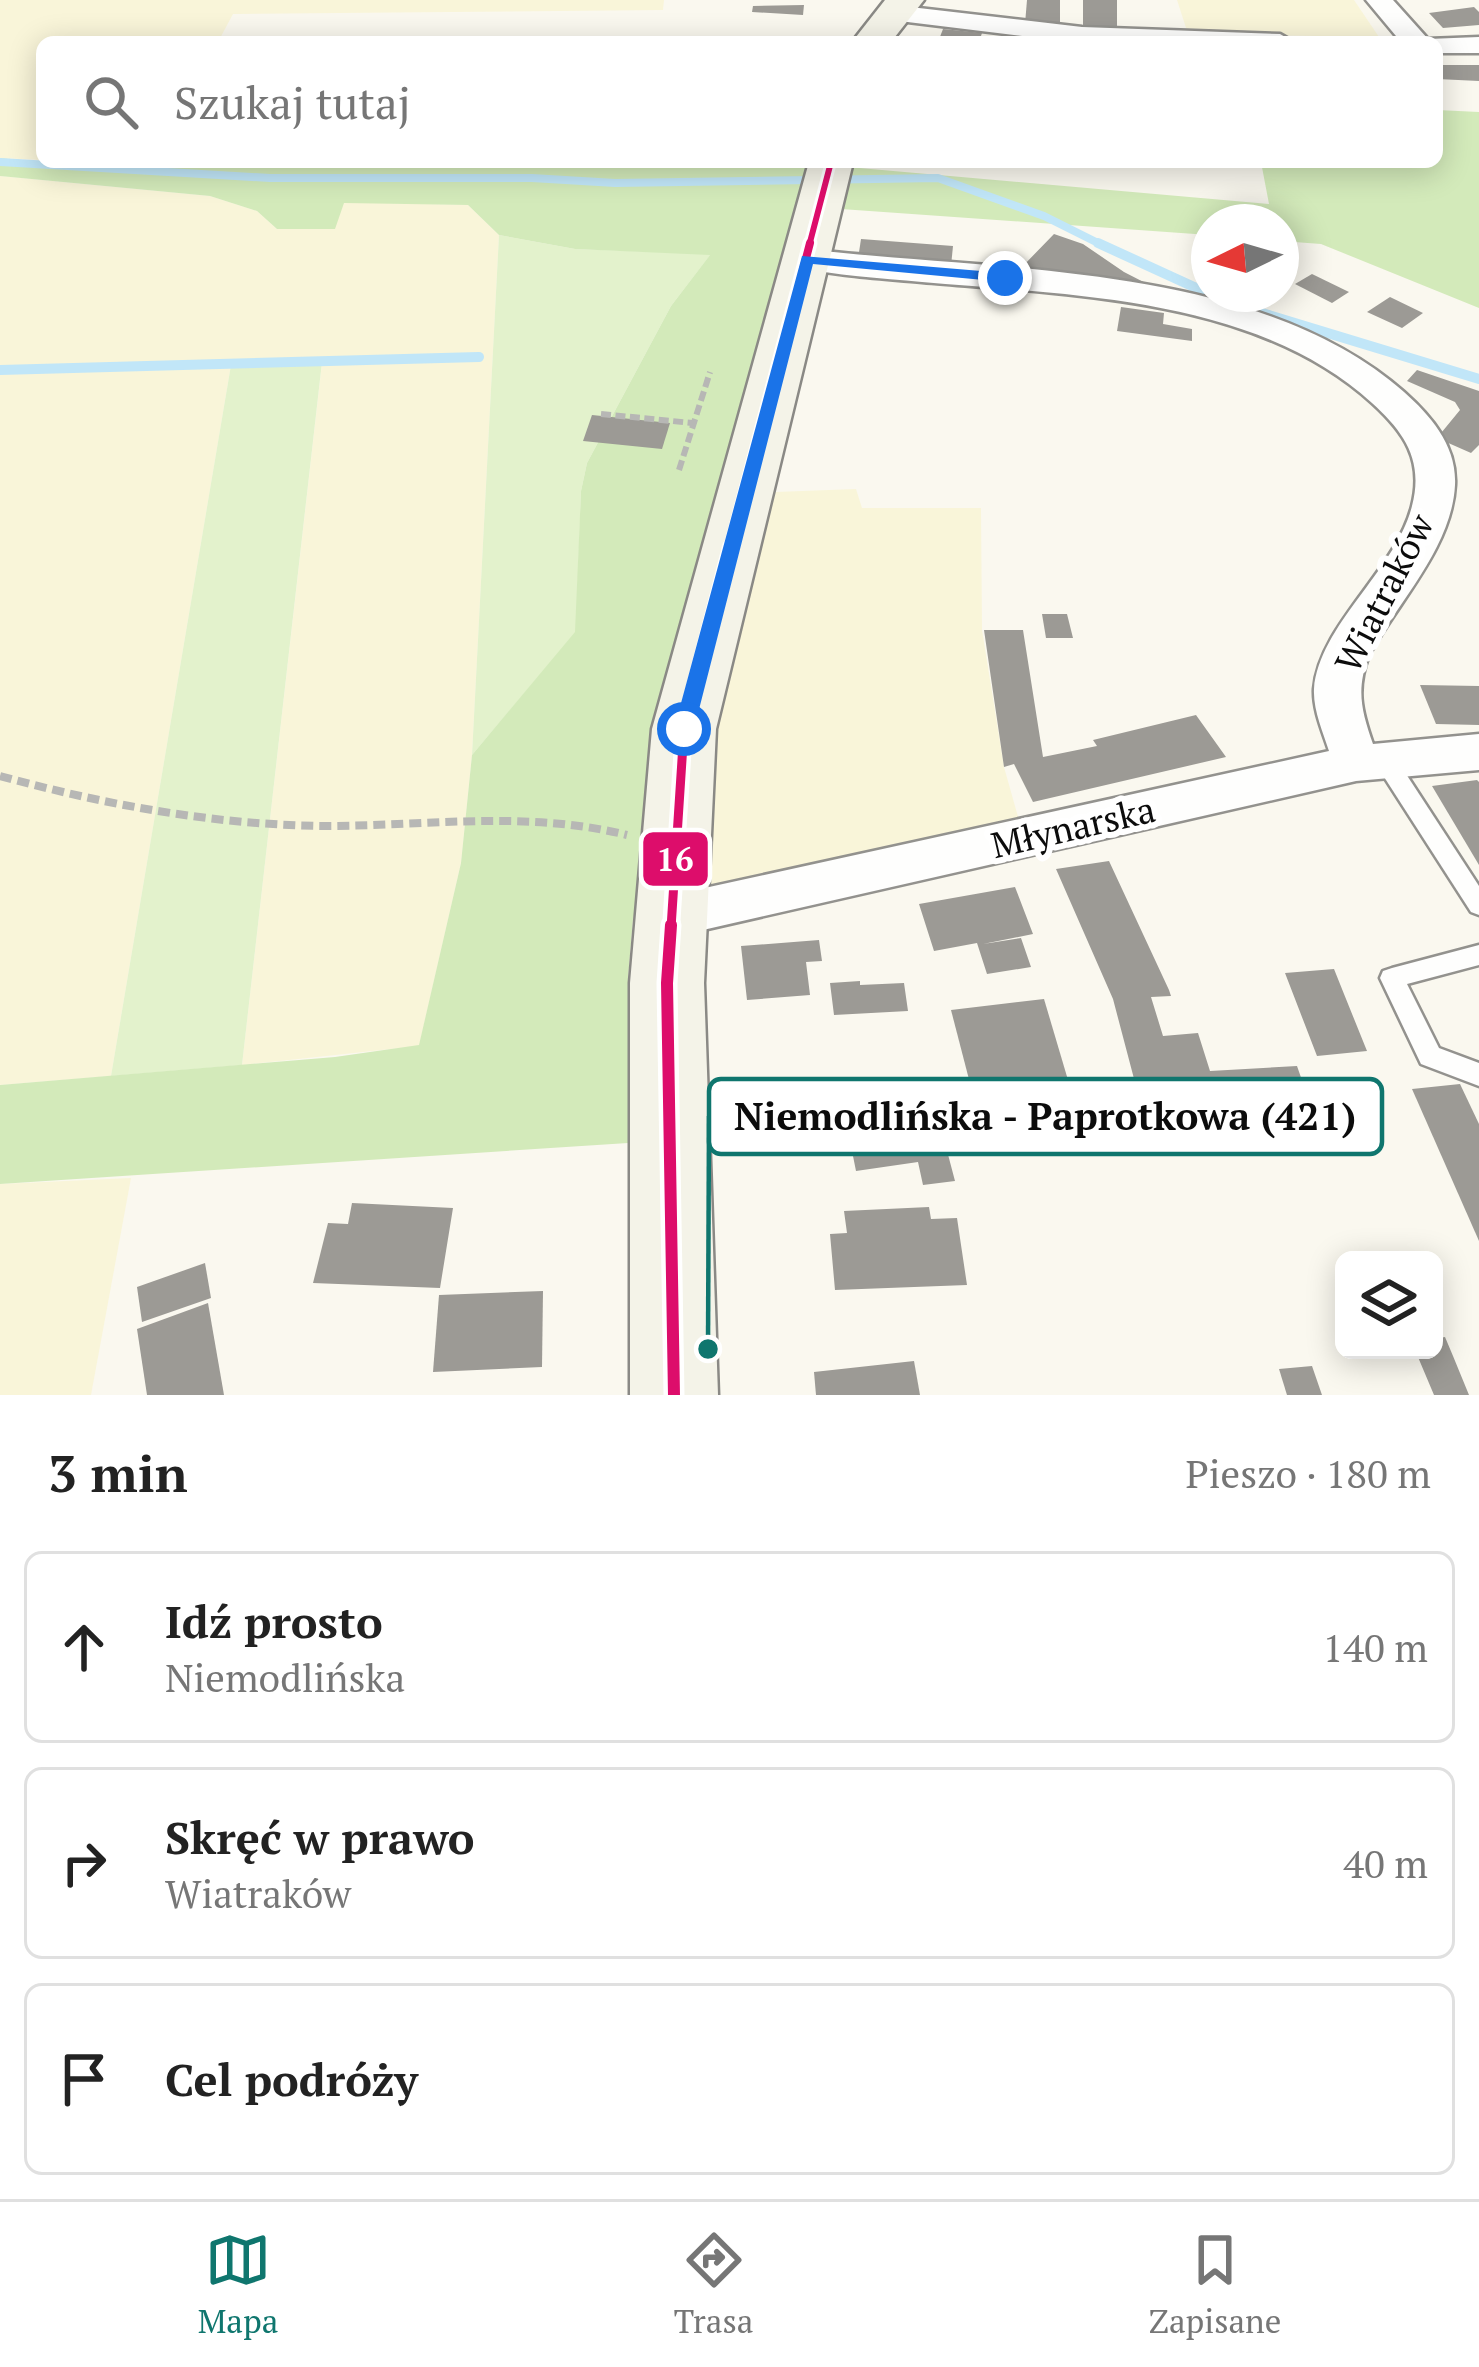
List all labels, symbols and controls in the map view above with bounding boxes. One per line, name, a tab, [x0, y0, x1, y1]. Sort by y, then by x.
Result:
search box	[36, 36, 1443, 168]
icon: search	[78, 69, 144, 135]
text: Szukaj tutaj	[174, 72, 411, 132]
north arrow	[1191, 204, 1299, 312]
route end	[978, 251, 1032, 305]
street label: Wiatraków	[1324, 505, 1444, 680]
route start	[657, 702, 711, 756]
street label: Młynarska	[986, 785, 1159, 868]
line badge: 16	[641, 830, 710, 888]
text: 16	[656, 837, 694, 880]
callout: Niemodlińska - Paprotkowa (421)	[709, 1079, 1382, 1154]
text: Niemodlińska - Paprotkowa (421)	[734, 1089, 1356, 1141]
map controls	[1335, 1251, 1443, 1359]
button: layers	[1335, 1251, 1443, 1359]
text: 3 min	[48, 1439, 188, 1507]
text: Pieszo · 180 m	[1186, 1447, 1431, 1499]
text: Idź prosto	[165, 1591, 383, 1651]
icon: ahead	[51, 1614, 117, 1680]
text: 140 m	[1323, 1621, 1428, 1673]
text: Niemodlińska	[165, 1651, 405, 1703]
text: Skręć w prawo	[165, 1807, 475, 1867]
icon: right	[51, 1830, 117, 1896]
text: 40 m	[1343, 1837, 1428, 1889]
text: Wiatraków	[165, 1867, 351, 1919]
icon: arrive	[51, 2046, 117, 2112]
text: Cel podróży	[165, 2049, 418, 2109]
tab: Mapa	[198, 2227, 278, 2342]
tab: Trasa	[674, 2227, 753, 2342]
tab: Zapisane	[1149, 2227, 1281, 2342]

